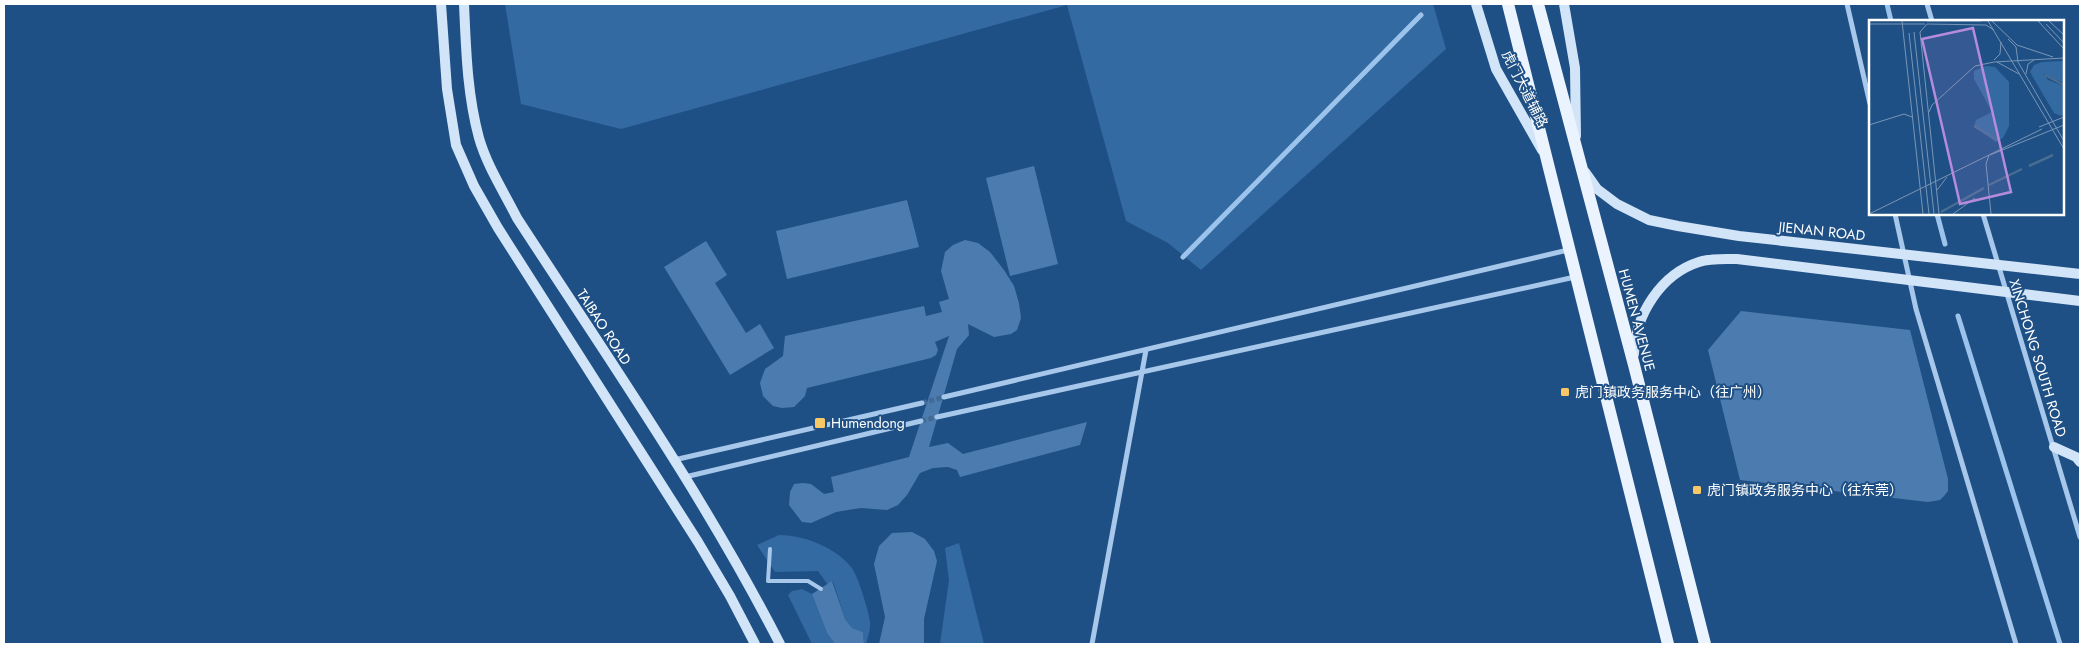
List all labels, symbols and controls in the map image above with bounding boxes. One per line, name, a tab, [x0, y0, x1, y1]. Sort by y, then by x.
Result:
inset map	[1869, 20, 2064, 215]
street label: 虎门大道辅路	[1497, 47, 1553, 131]
street label: JIENAN ROAD	[1776, 216, 1866, 245]
street label: HUMEN AVENUE	[1614, 267, 1660, 373]
street label: XINCHONG SOUTH ROAD	[2004, 277, 2072, 439]
street label: TAIBAO ROAD	[572, 285, 636, 369]
place label: 虎门镇政务服务中心（往广州）	[1575, 382, 1771, 402]
marker: 虎门镇政务服务中心（往广州）	[1559, 386, 1571, 398]
place label: Humendong	[831, 413, 905, 433]
marker: Humendong	[813, 416, 827, 430]
place label: 虎门镇政务服务中心（往东莞）	[1707, 480, 1903, 500]
marker: 虎门镇政务服务中心（往东莞）	[1691, 484, 1703, 496]

